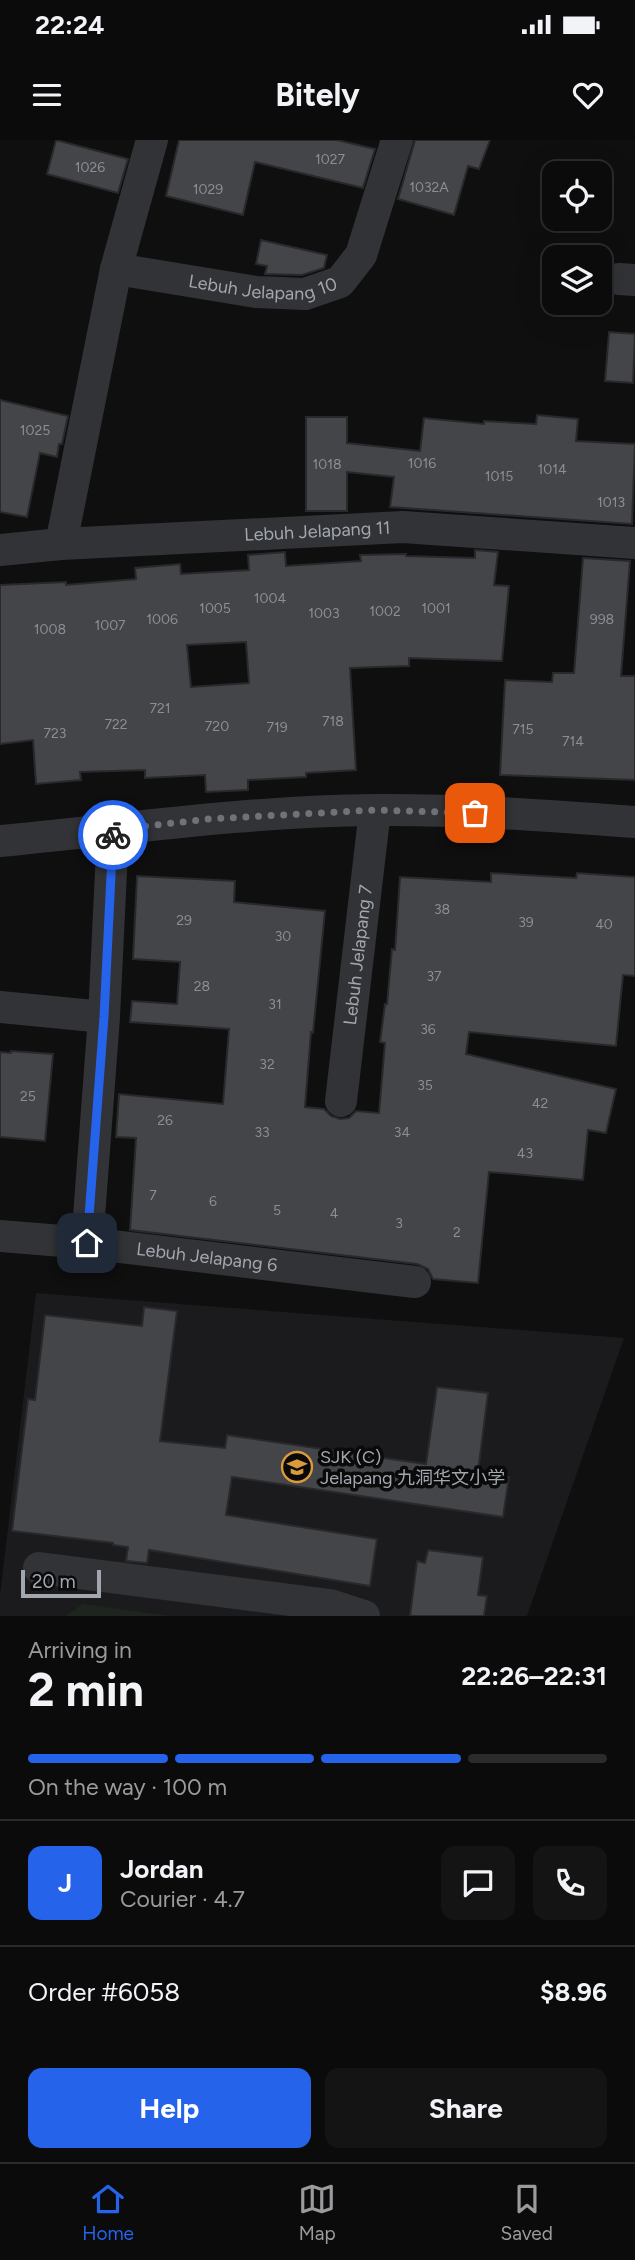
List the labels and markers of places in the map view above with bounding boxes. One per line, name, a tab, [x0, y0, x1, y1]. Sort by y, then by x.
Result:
pin	[445, 783, 505, 843]
pin	[57, 1213, 117, 1273]
place label: SJK (C) Jelapang 九洞华文小学	[320, 1446, 505, 1489]
school or university icon: SJK (C) Jelapang 九洞华文小学	[280, 1450, 314, 1484]

